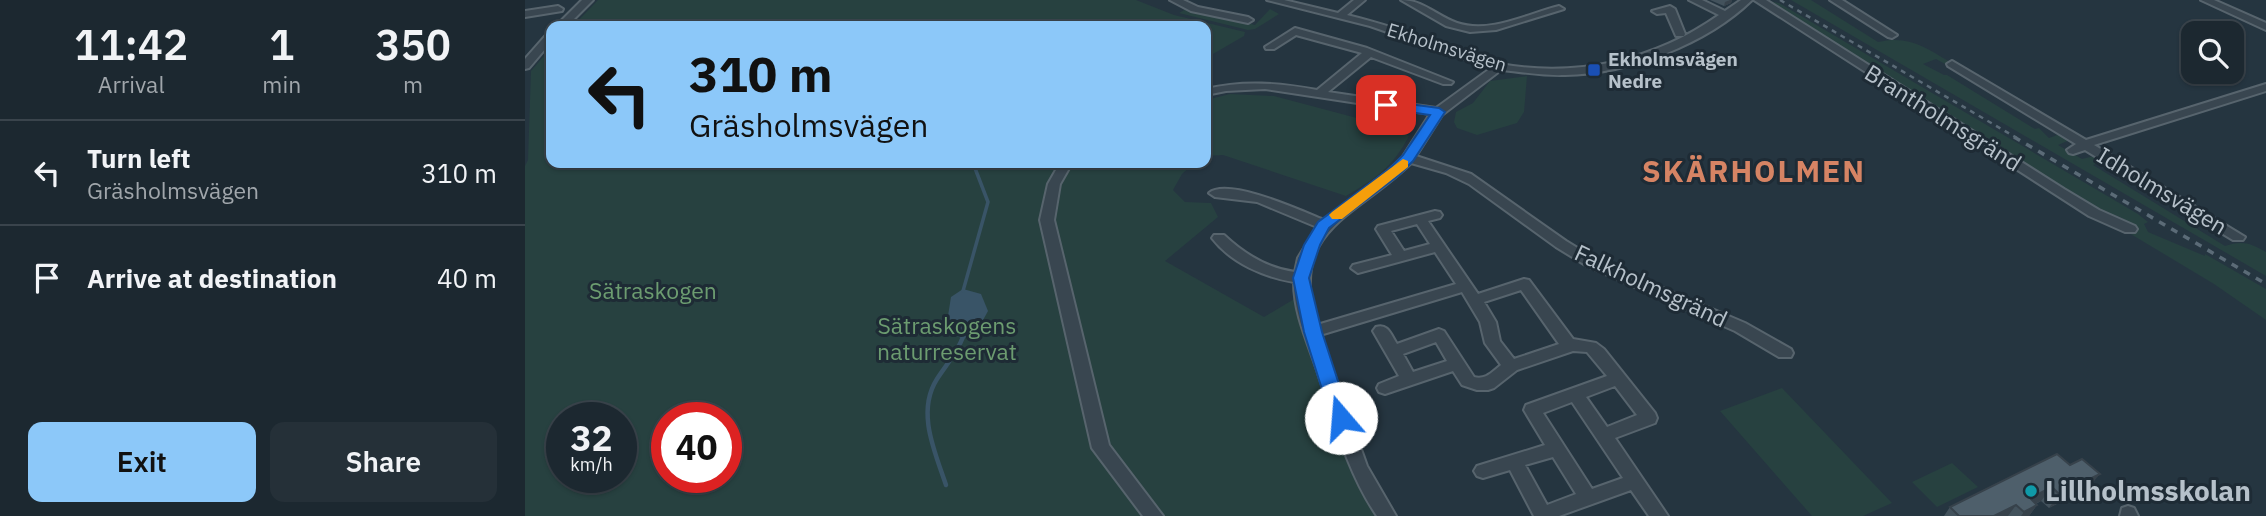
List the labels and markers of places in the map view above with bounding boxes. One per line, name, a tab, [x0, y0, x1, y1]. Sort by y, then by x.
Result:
place label: Ekholmsvägen Nedre	[1608, 47, 1738, 93]
marker: Ekholmsvägen Nedre	[1586, 62, 1602, 78]
pin	[1356, 75, 1416, 135]
place label: Lillholmsskolan	[2045, 472, 2251, 509]
marker: Lillholmsskolan	[2023, 483, 2039, 499]

